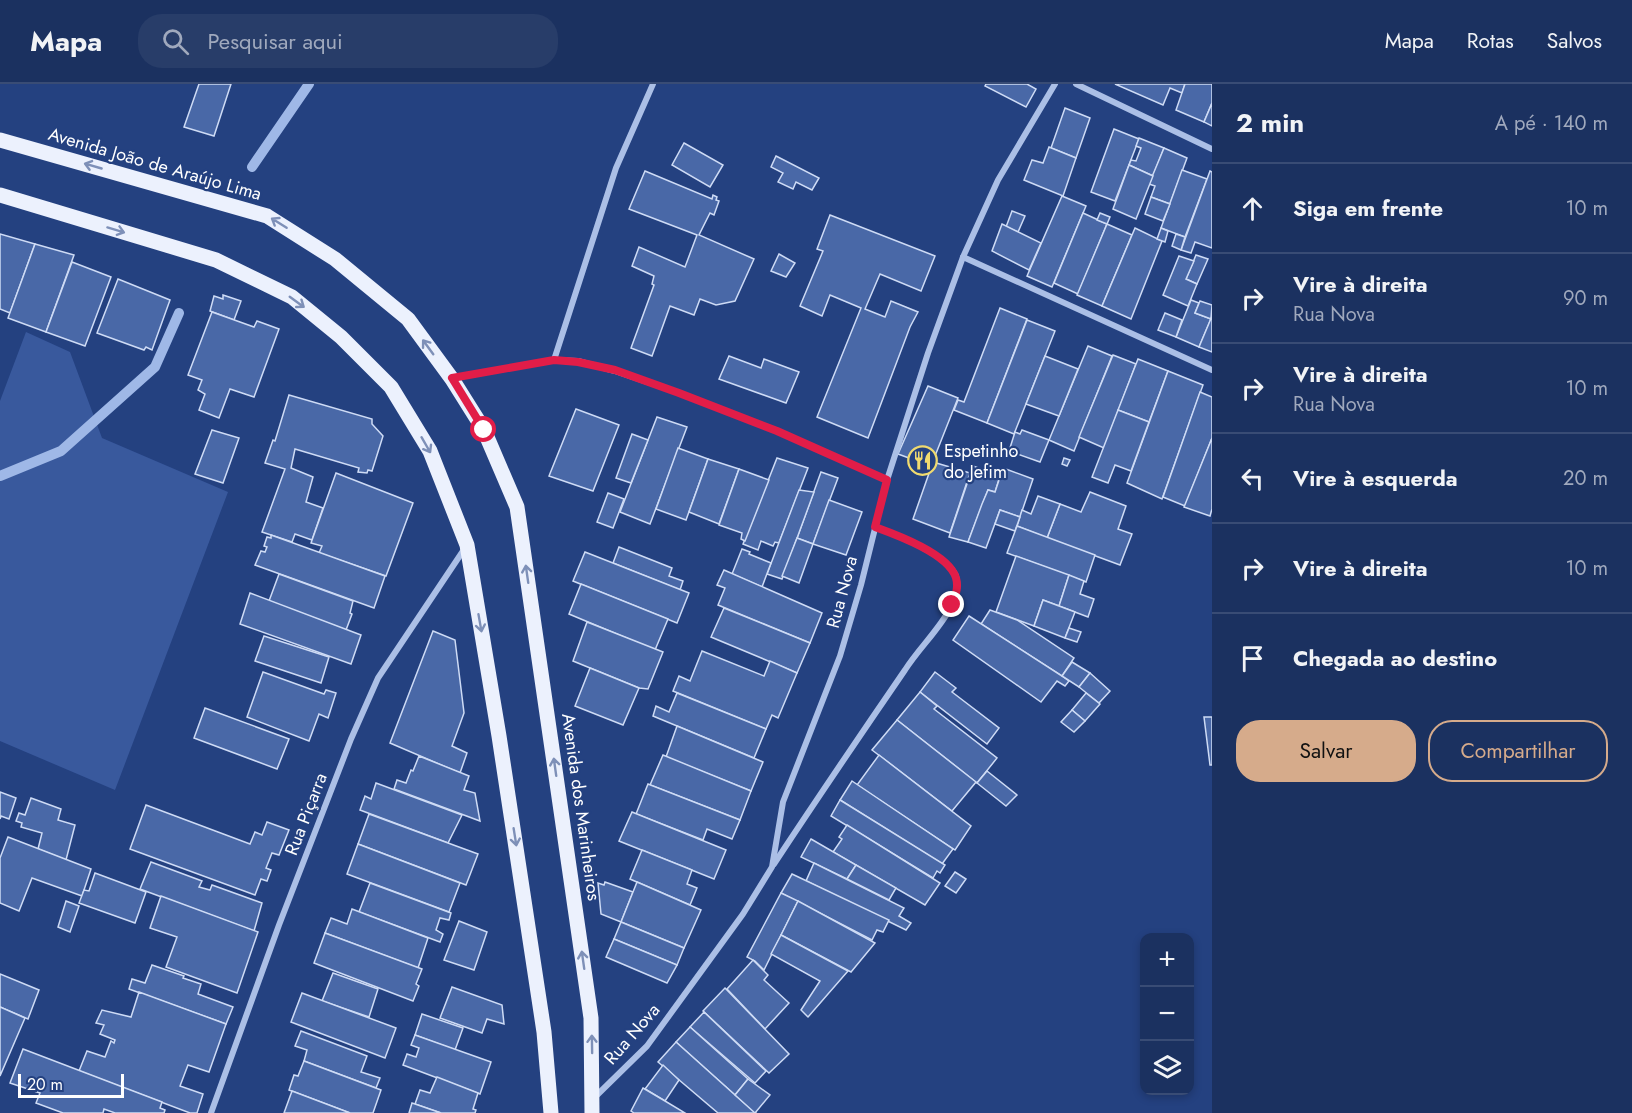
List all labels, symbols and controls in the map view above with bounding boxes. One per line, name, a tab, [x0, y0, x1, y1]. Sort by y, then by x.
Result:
search box	[138, 14, 558, 68]
text: Mapa	[30, 21, 102, 62]
icon: search	[159, 25, 192, 58]
text: Pesquisar aqui	[207, 25, 343, 57]
text: Mapa	[1385, 26, 1434, 56]
text: Rotas	[1467, 26, 1514, 56]
text: Salvos	[1547, 26, 1602, 56]
text: 2 min	[1236, 104, 1304, 142]
text: A pé · 140 m	[1495, 109, 1608, 138]
street label: Avenida João de Araújo Lima	[45, 121, 265, 207]
one-way arrow	[84, 160, 103, 172]
icon: ahead	[1236, 192, 1269, 225]
text: Siga em frente	[1293, 192, 1443, 224]
text: 10 m	[1565, 194, 1608, 223]
one-way arrow	[271, 217, 288, 229]
one-way arrow	[106, 225, 125, 236]
text: Vire à direita	[1293, 268, 1428, 300]
icon: right	[1236, 282, 1269, 315]
text: 90 m	[1563, 284, 1608, 313]
one-way arrow	[288, 296, 304, 308]
text: Rua Nova	[1293, 300, 1375, 329]
one-way arrow	[422, 339, 434, 355]
text: Vire à direita	[1293, 358, 1428, 390]
icon: right	[1236, 372, 1269, 405]
text: 10 m	[1565, 374, 1608, 403]
text: Rua Nova	[1293, 390, 1375, 419]
route start	[470, 416, 496, 442]
one-way arrow	[420, 436, 432, 453]
place label: Espetinho do Jefim	[944, 438, 1019, 485]
restaurant icon: Espetinho do Jefim	[907, 445, 939, 477]
icon: left	[1236, 462, 1269, 495]
text: Vire à esquerda	[1293, 462, 1458, 494]
text: 20 m	[1563, 464, 1608, 493]
icon: right	[1236, 552, 1269, 585]
text: Vire à direita	[1293, 552, 1428, 584]
street label: Rua Nova	[820, 553, 864, 631]
text: 10 m	[1565, 554, 1608, 583]
one-way arrow	[522, 565, 533, 584]
route end	[938, 591, 964, 617]
one-way arrow	[475, 613, 486, 633]
icon: arrive	[1236, 642, 1269, 675]
text: Chegada ao destino	[1293, 642, 1497, 674]
street label: Avenida dos Marinheiros	[555, 712, 607, 902]
button: Salvar	[1236, 720, 1416, 782]
button: Compartilhar	[1428, 720, 1608, 782]
one-way arrow	[550, 758, 561, 777]
street label: Rua Piçarra	[278, 769, 334, 859]
one-way arrow	[509, 826, 520, 846]
map controls	[1140, 933, 1194, 1095]
button: +	[1140, 933, 1194, 987]
one-way arrow	[577, 951, 588, 970]
button: −	[1140, 987, 1194, 1041]
street label: Rua Nova	[598, 998, 666, 1070]
one-way arrow	[586, 1035, 598, 1055]
button: layers	[1140, 1041, 1194, 1095]
scale bar	[18, 1071, 124, 1098]
text: 20 m	[27, 1073, 63, 1096]

